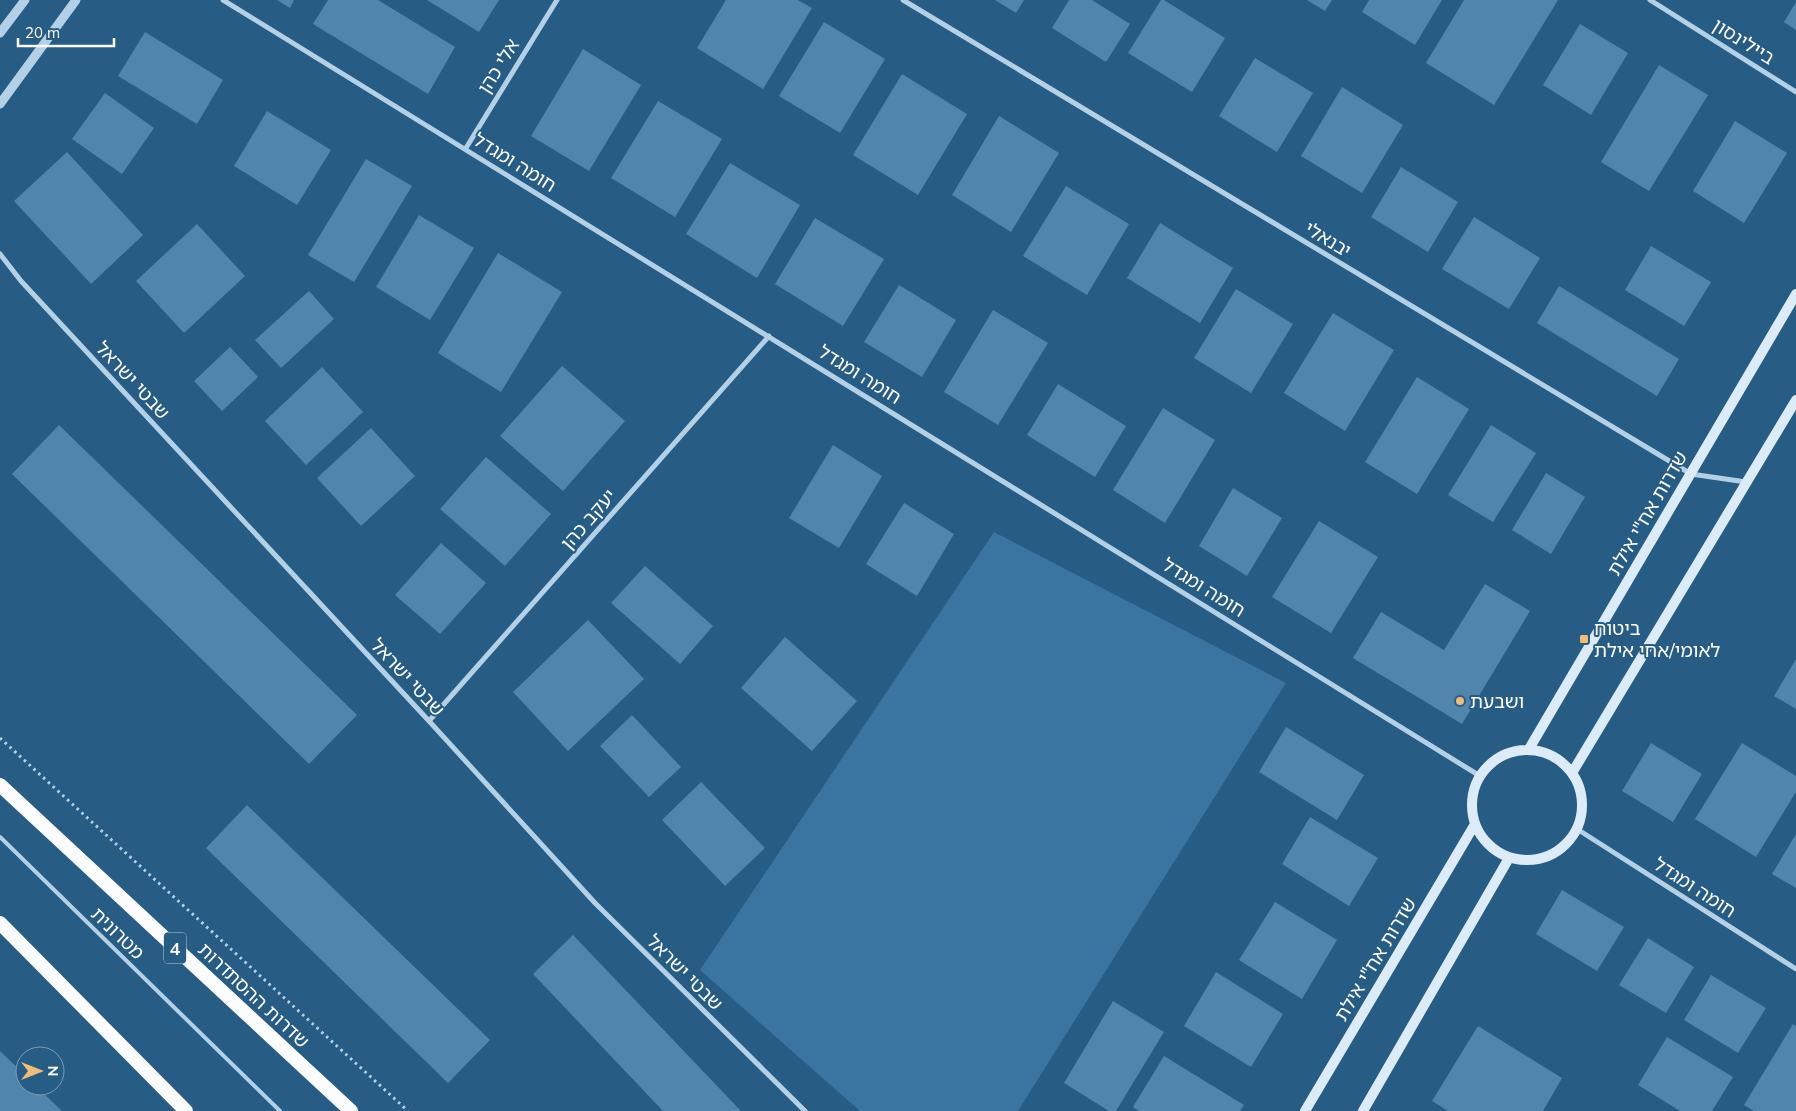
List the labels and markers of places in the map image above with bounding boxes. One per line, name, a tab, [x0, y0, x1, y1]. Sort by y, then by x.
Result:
place label: ביטוח לאומי/אחי אילת	[1594, 616, 1721, 662]
marker: ביטוח לאומי/אחי אילת	[1578, 633, 1590, 645]
place label: ושבעת	[1470, 689, 1524, 713]
marker: ושבעת	[1454, 695, 1466, 707]

